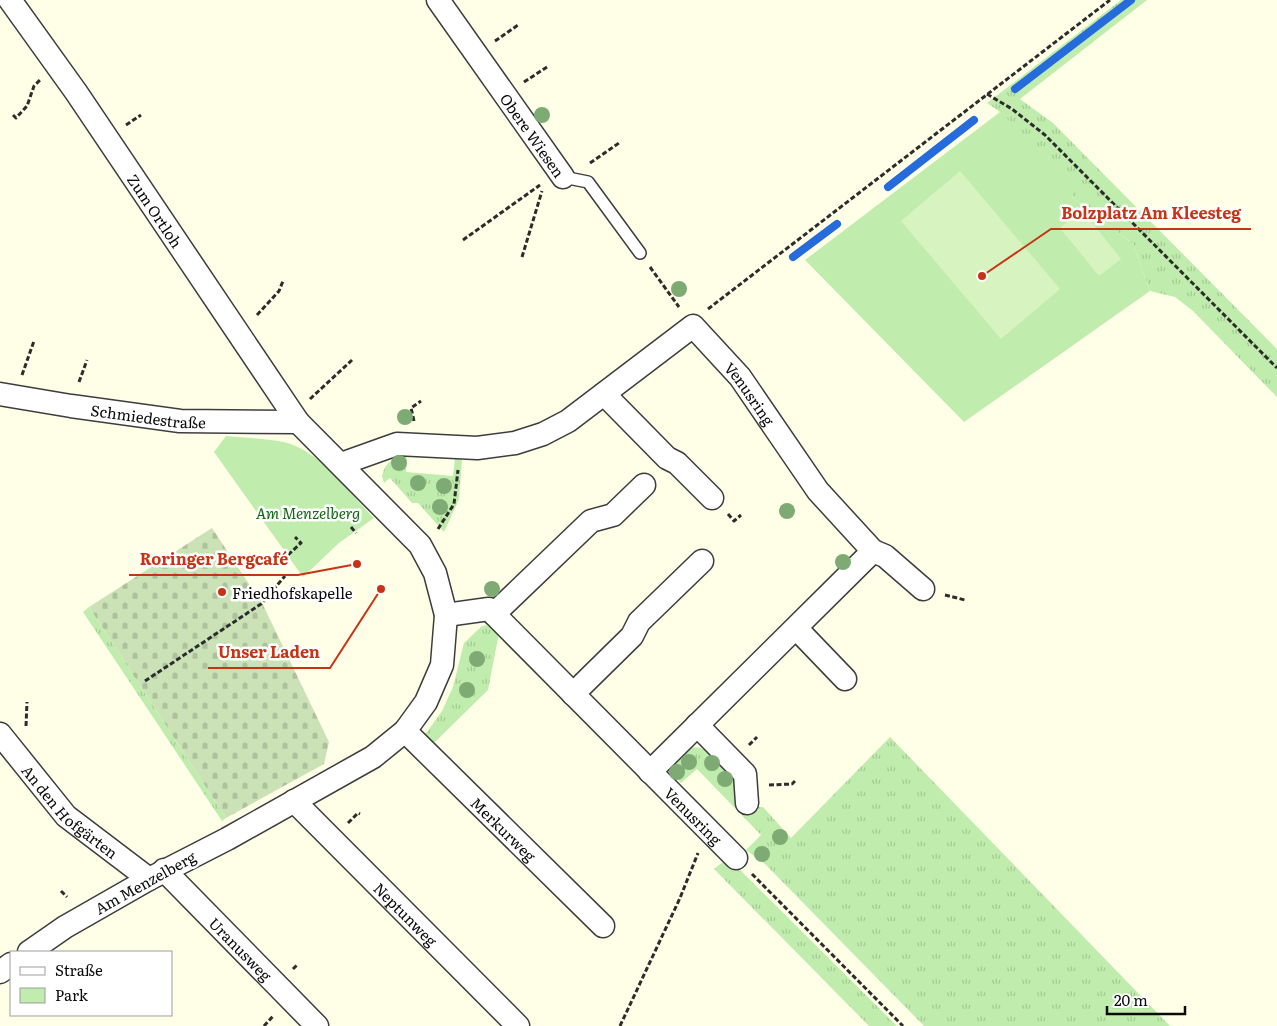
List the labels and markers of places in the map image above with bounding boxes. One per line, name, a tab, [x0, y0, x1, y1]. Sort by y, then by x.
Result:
callout: Bolzplatz Am Kleesteg	[1051, 198, 1251, 229]
callout: Roringer Bergcafé	[129, 544, 298, 575]
place label: Friedhofskapelle	[232, 581, 353, 604]
marker: Friedhofskapelle	[216, 586, 228, 598]
callout: Unser Laden	[208, 637, 330, 668]

